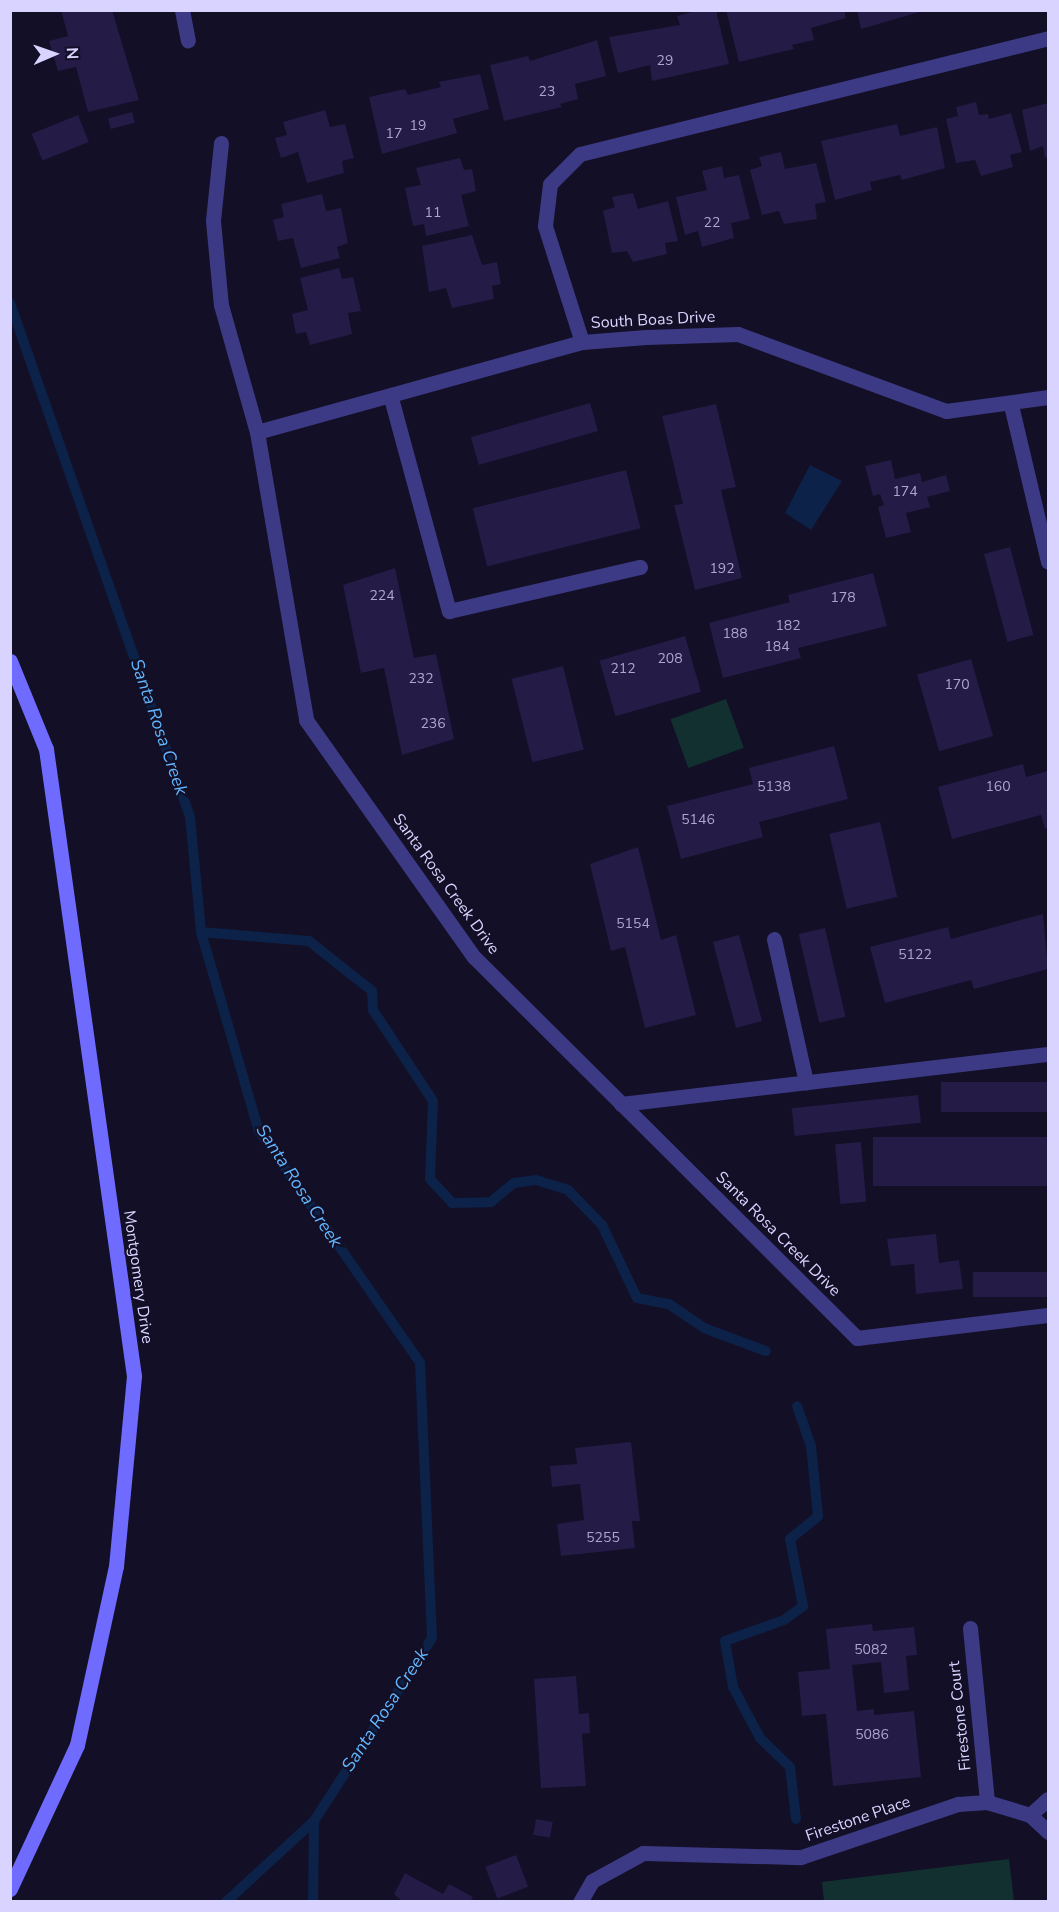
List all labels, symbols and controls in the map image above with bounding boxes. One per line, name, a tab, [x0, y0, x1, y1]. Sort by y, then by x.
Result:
north arrow	[24, 24, 84, 84]
text: N	[61, 47, 83, 60]
house number: 29	[657, 53, 673, 69]
house number: 23	[539, 84, 555, 100]
house number: 19	[410, 118, 426, 134]
house number: 17	[386, 126, 402, 142]
house number: 11	[425, 205, 441, 221]
house number: 22	[704, 215, 720, 231]
street label: South Boas Drive	[590, 307, 716, 333]
house number: 174	[892, 484, 918, 500]
house number: 192	[709, 561, 735, 577]
house number: 224	[369, 588, 395, 604]
house number: 178	[830, 590, 856, 606]
house number: 182	[775, 618, 801, 634]
house number: 188	[722, 626, 748, 642]
house number: 184	[764, 639, 790, 655]
house number: 208	[657, 651, 683, 667]
water label: Santa Rosa Creek	[126, 656, 192, 798]
house number: 212	[610, 661, 636, 677]
house number: 232	[408, 671, 434, 687]
house number: 170	[944, 677, 970, 693]
house number: 236	[420, 716, 446, 732]
house number: 5138	[757, 779, 791, 795]
house number: 160	[985, 779, 1011, 795]
street label: Santa Rosa Creek Drive	[389, 810, 503, 958]
house number: 5146	[681, 812, 715, 828]
house number: 5154	[616, 916, 650, 932]
house number: 5122	[898, 947, 932, 963]
water label: Santa Rosa Creek	[251, 1120, 347, 1252]
street label: Santa Rosa Creek Drive	[712, 1168, 844, 1300]
street label: Montgomery Drive	[119, 1209, 157, 1345]
house number: 5255	[586, 1530, 620, 1546]
house number: 5082	[854, 1642, 888, 1658]
water label: Santa Rosa Creek	[337, 1644, 433, 1776]
street label: Firestone Court	[945, 1660, 975, 1772]
house number: 5086	[855, 1727, 889, 1743]
street label: Firestone Place	[803, 1792, 913, 1846]

